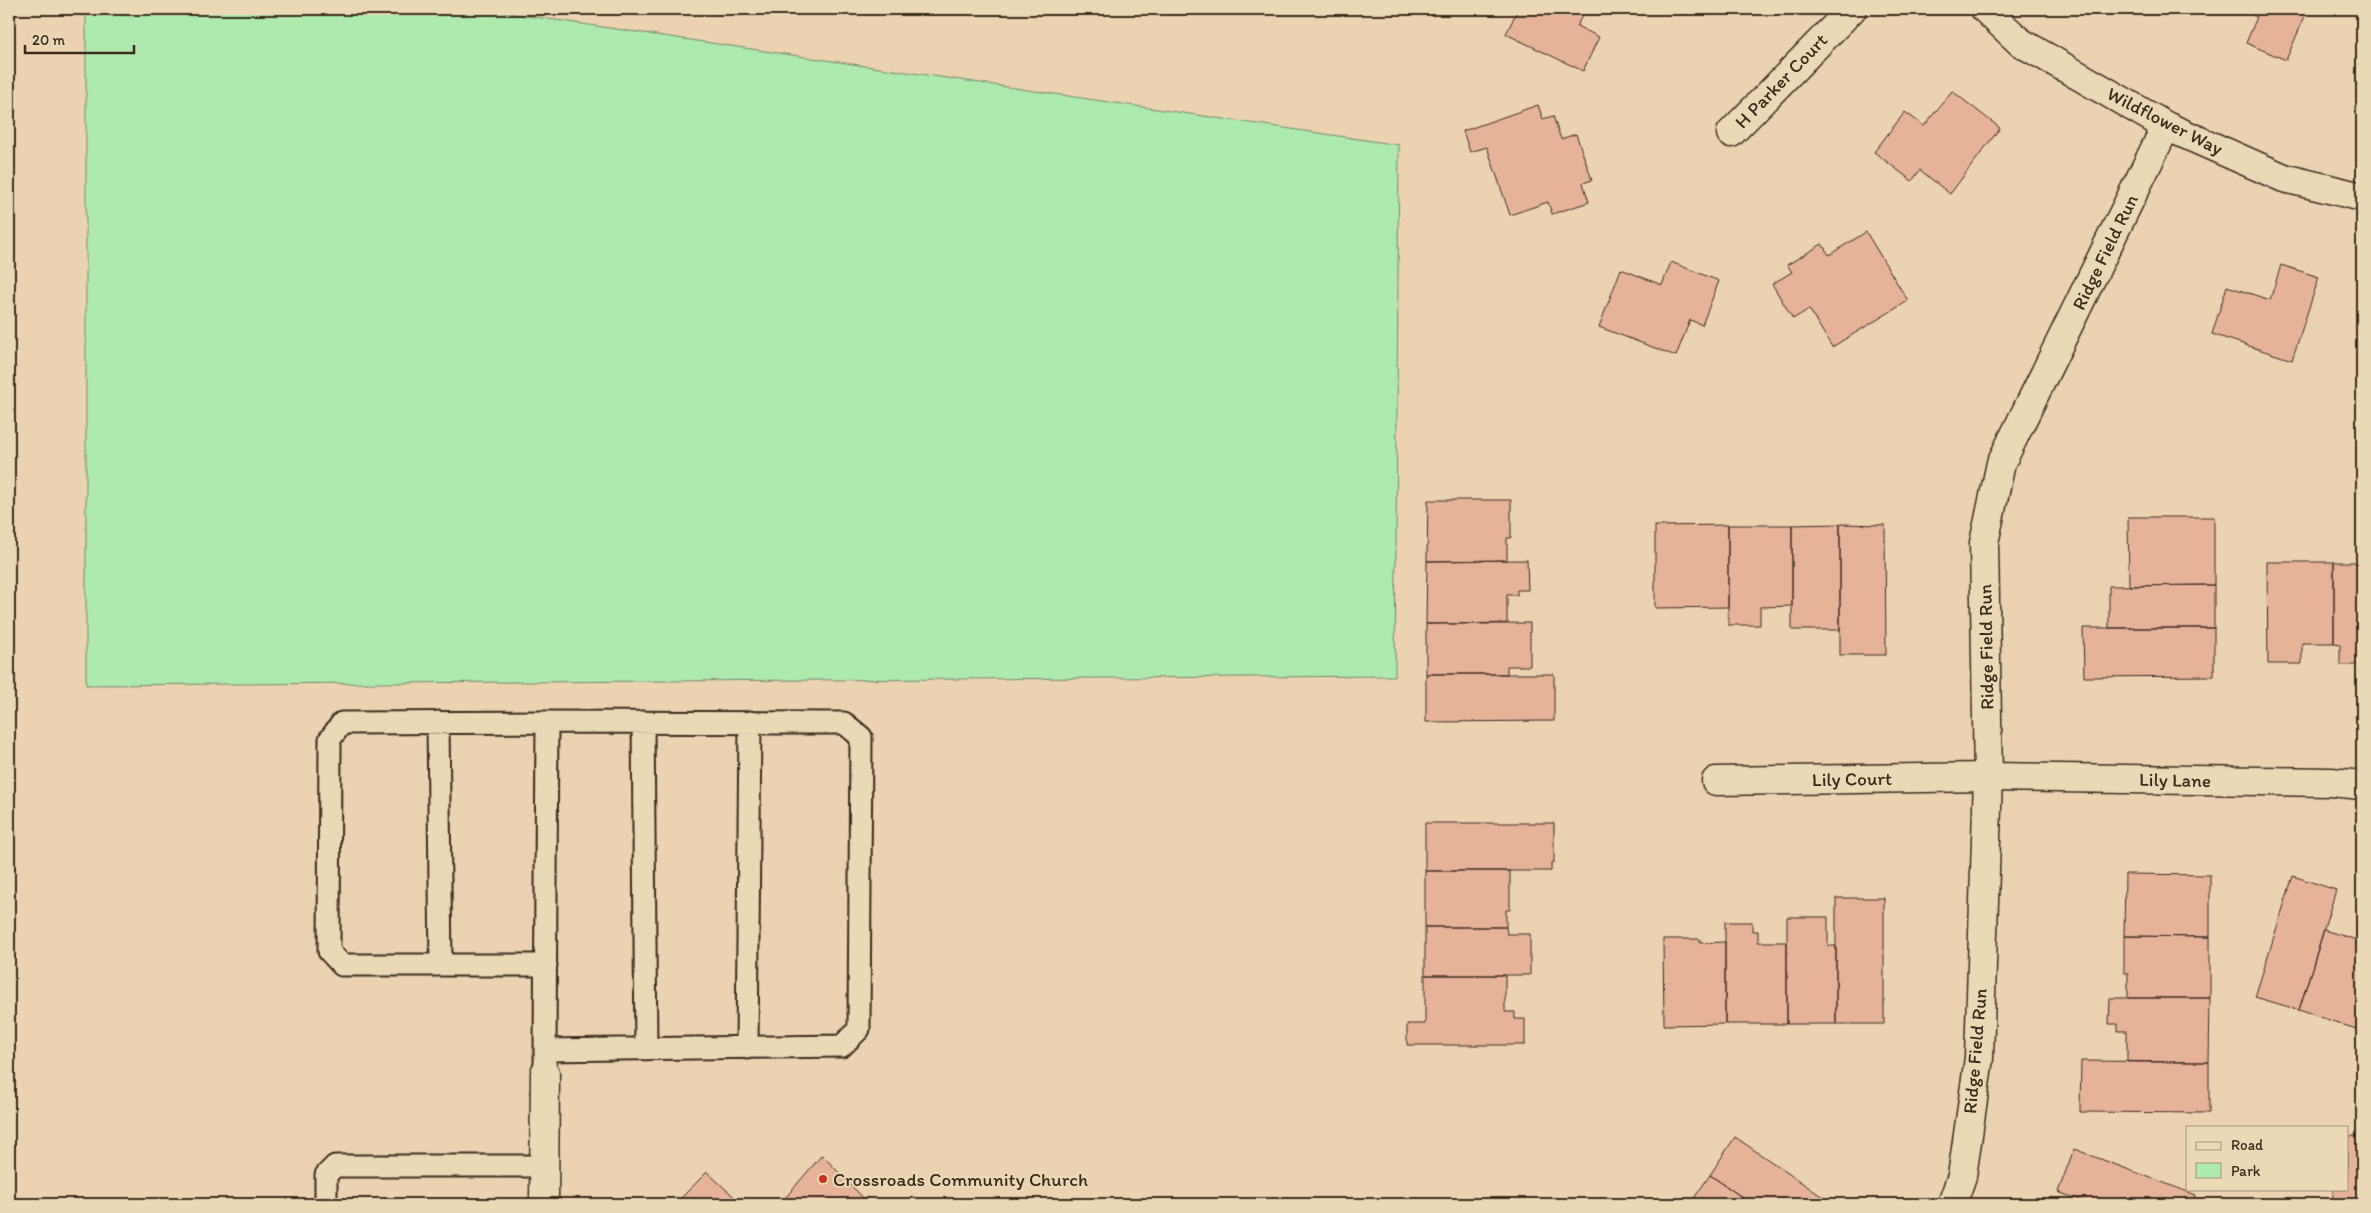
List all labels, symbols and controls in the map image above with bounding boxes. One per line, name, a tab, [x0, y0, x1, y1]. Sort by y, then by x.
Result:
scale bar	[25, 22, 134, 54]
street label: H Parker Court	[1730, 29, 1832, 133]
text: 20 m	[32, 31, 66, 49]
street label: Wildflower Way	[2103, 82, 2227, 160]
street label: Ridge Field Run	[2067, 190, 2143, 314]
street label: Ridge Field Run	[1973, 584, 1999, 710]
street label: Lily Court	[1812, 767, 1892, 791]
street label: Lily Lane	[2139, 768, 2211, 792]
street label: Ridge Field Run	[1958, 987, 1992, 1115]
legend	[2186, 1126, 2348, 1190]
text: Road	[2231, 1136, 2264, 1154]
text: Park	[2231, 1162, 2261, 1180]
place label: Crossroads Community Church	[833, 1168, 1088, 1191]
marker: Crossroads Community Church	[817, 1173, 829, 1185]

